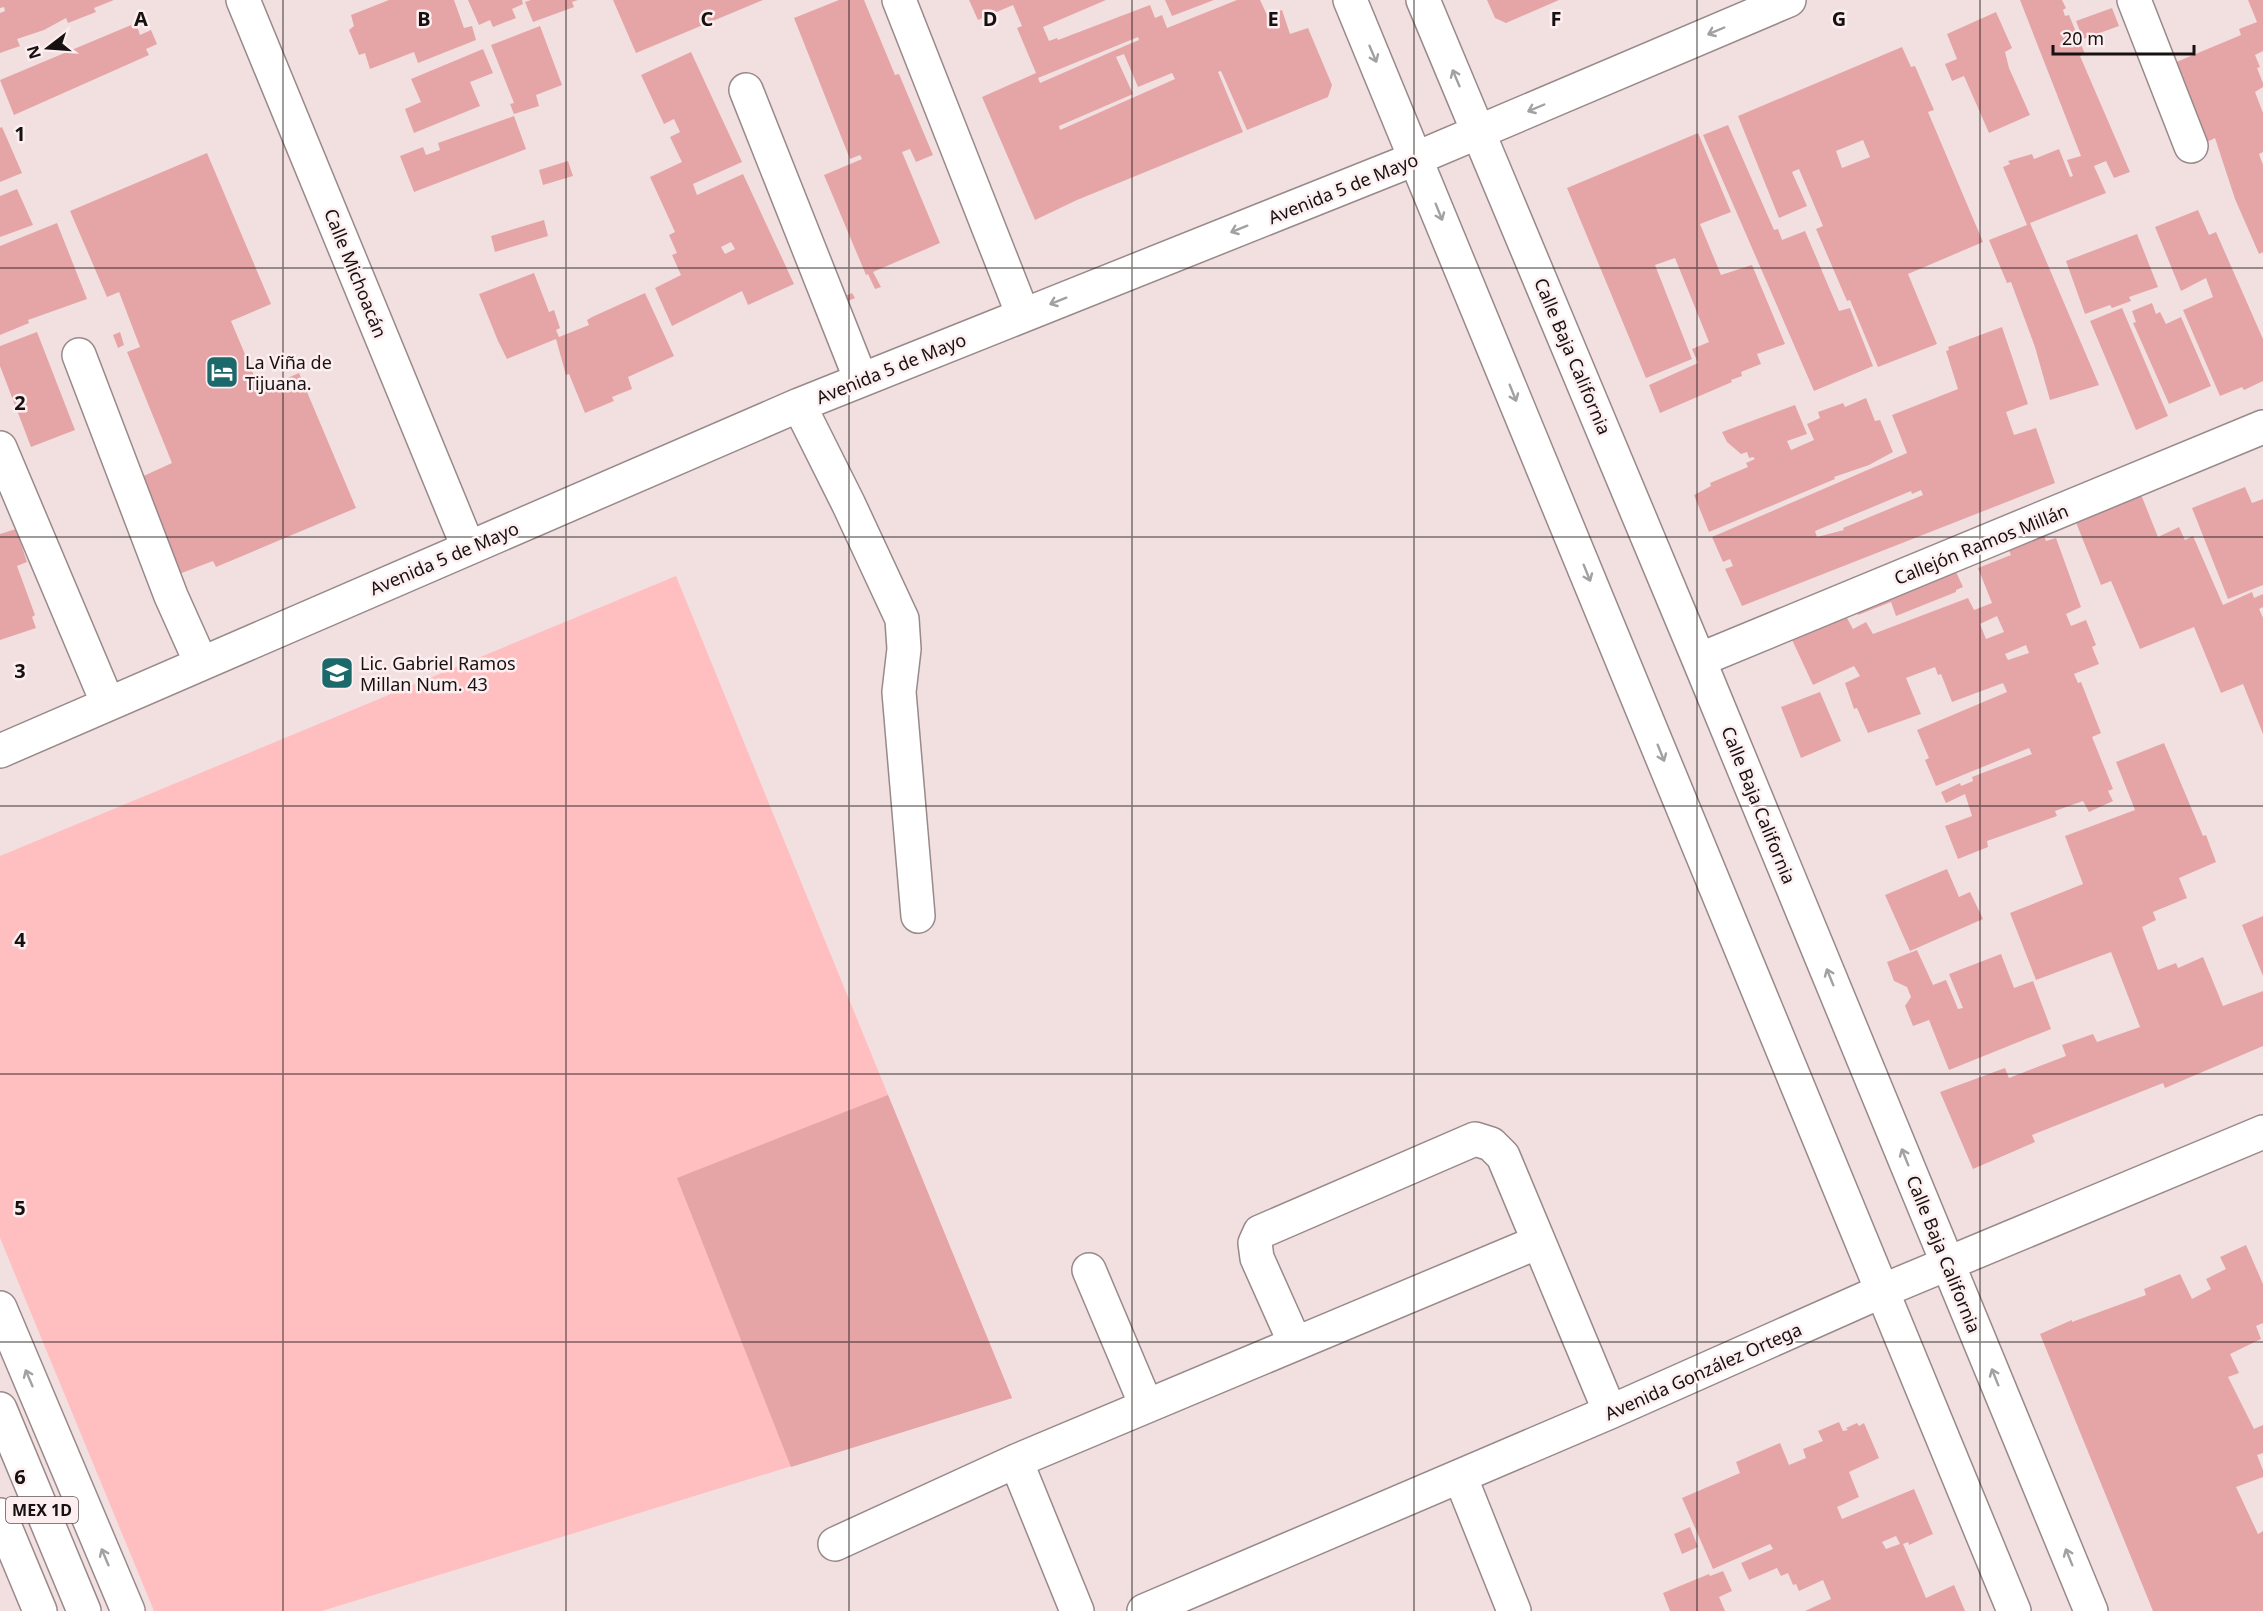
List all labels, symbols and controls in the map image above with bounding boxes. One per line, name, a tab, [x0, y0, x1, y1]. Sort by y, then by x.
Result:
text: A	[134, 5, 148, 32]
text: B	[417, 5, 431, 32]
text: C	[701, 5, 714, 32]
text: D	[983, 5, 997, 32]
text: E	[1267, 5, 1279, 32]
text: F	[1551, 5, 1561, 32]
text: G	[1832, 5, 1846, 32]
north arrow	[18, 18, 78, 78]
scale bar	[2053, 18, 2194, 56]
one-way arrow	[1707, 26, 1725, 37]
text: 20 m	[2062, 26, 2104, 50]
text: N	[21, 43, 46, 62]
one-way arrow	[1368, 44, 1379, 63]
one-way arrow	[1450, 70, 1462, 88]
one-way arrow	[1528, 103, 1546, 114]
text: 1	[14, 120, 26, 147]
street label: Avenida 5 de Mayo	[1264, 147, 1422, 229]
one-way arrow	[1434, 203, 1445, 221]
street label: Calle Michoacán	[319, 205, 393, 341]
one-way arrow	[1231, 224, 1249, 235]
street label: Calle Baja California	[1529, 274, 1617, 438]
one-way arrow	[1049, 296, 1068, 307]
street label: Avenida 5 de Mayo	[812, 327, 970, 409]
place label: La Viña de Tijuana.	[245, 350, 332, 395]
hotel icon: La Viña de Tijuana.	[204, 354, 240, 390]
one-way arrow	[1508, 383, 1519, 401]
text: 2	[14, 389, 26, 416]
street label: Callejón Ramos Millán	[1890, 498, 2072, 590]
street label: Avenida 5 de Mayo	[366, 516, 522, 600]
one-way arrow	[1582, 563, 1593, 582]
place label: Lic. Gabriel Ramos Millan Num. 43	[360, 651, 516, 696]
school or university icon: Lic. Gabriel Ramos Millan Num. 43	[319, 655, 355, 691]
text: 3	[14, 657, 26, 684]
street label: Calle Baja California	[1716, 723, 1802, 887]
one-way arrow	[1656, 744, 1667, 762]
text: 4	[14, 926, 26, 953]
one-way arrow	[1824, 969, 1835, 987]
one-way arrow	[1899, 1149, 1910, 1167]
street label: Calle Baja California	[1901, 1172, 1987, 1336]
text: 5	[14, 1194, 26, 1221]
street label: Avenida González Ortega	[1601, 1317, 1805, 1425]
one-way arrow	[1989, 1368, 2000, 1386]
one-way arrow	[23, 1369, 34, 1387]
text: 6	[14, 1463, 26, 1490]
road number: MEX 1D	[6, 1497, 78, 1523]
one-way arrow	[99, 1548, 110, 1567]
one-way arrow	[2063, 1548, 2074, 1567]

